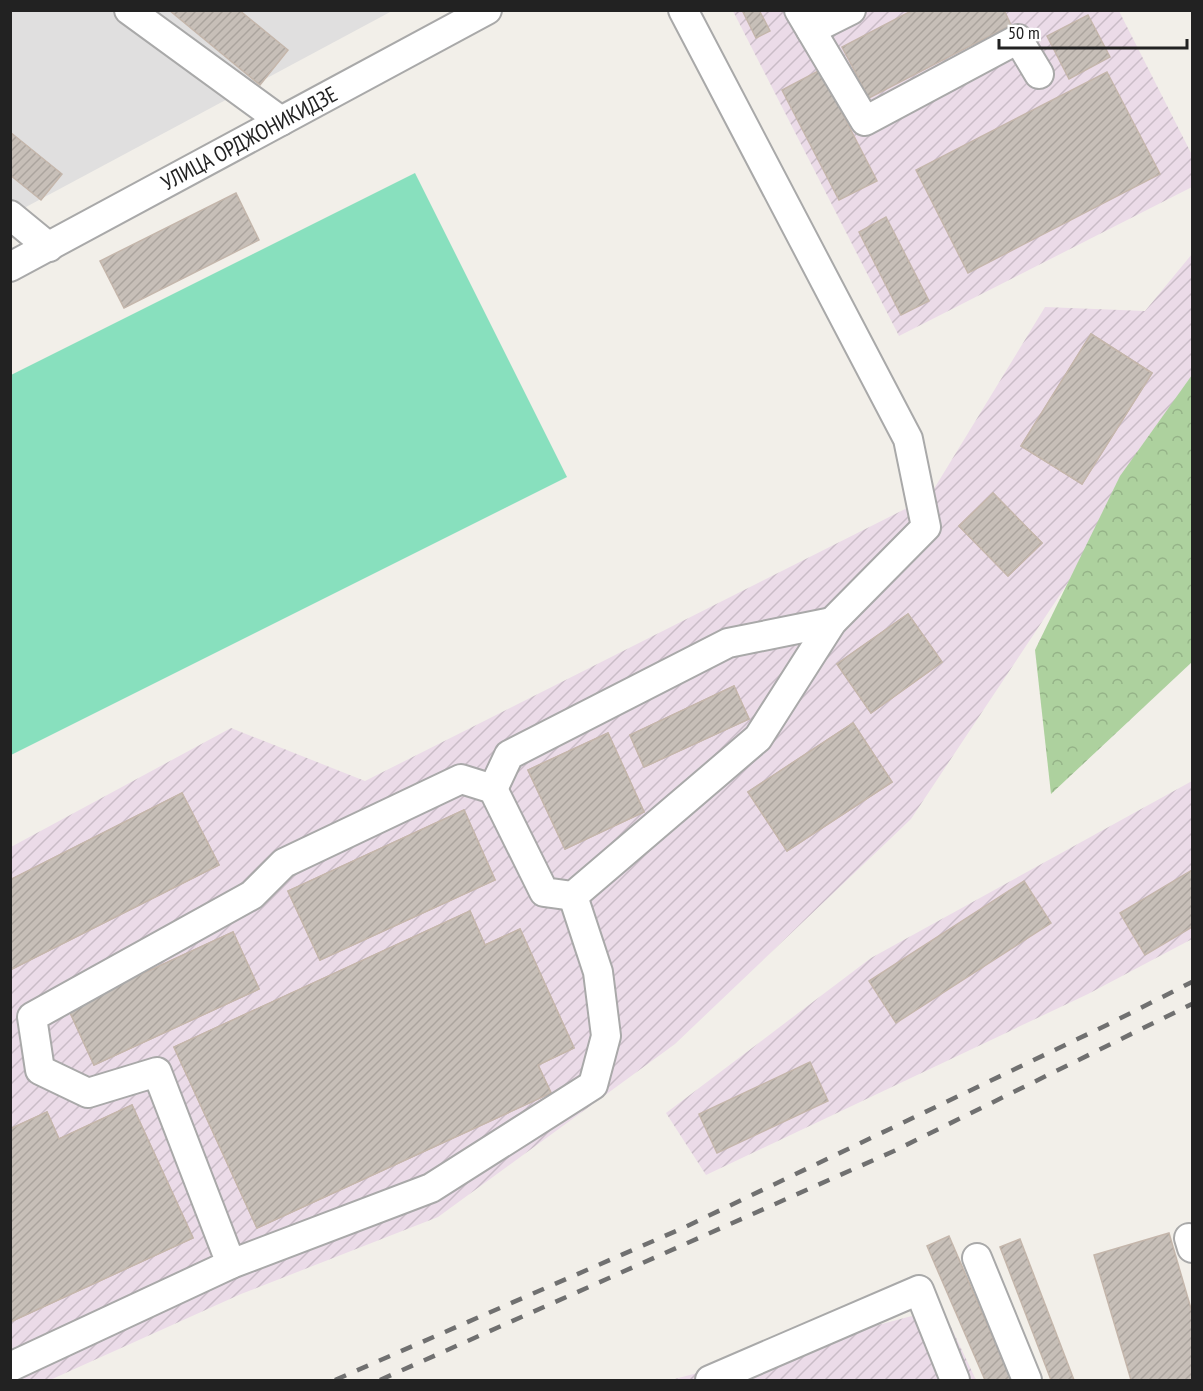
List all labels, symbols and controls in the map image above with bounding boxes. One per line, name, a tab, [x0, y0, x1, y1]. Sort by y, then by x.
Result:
scale bar	[999, 12, 1186, 50]
text: 50 m	[1008, 21, 1040, 44]
street label: УЛИЦА ОРДЖОНИКИДЗЕ	[156, 80, 342, 196]

